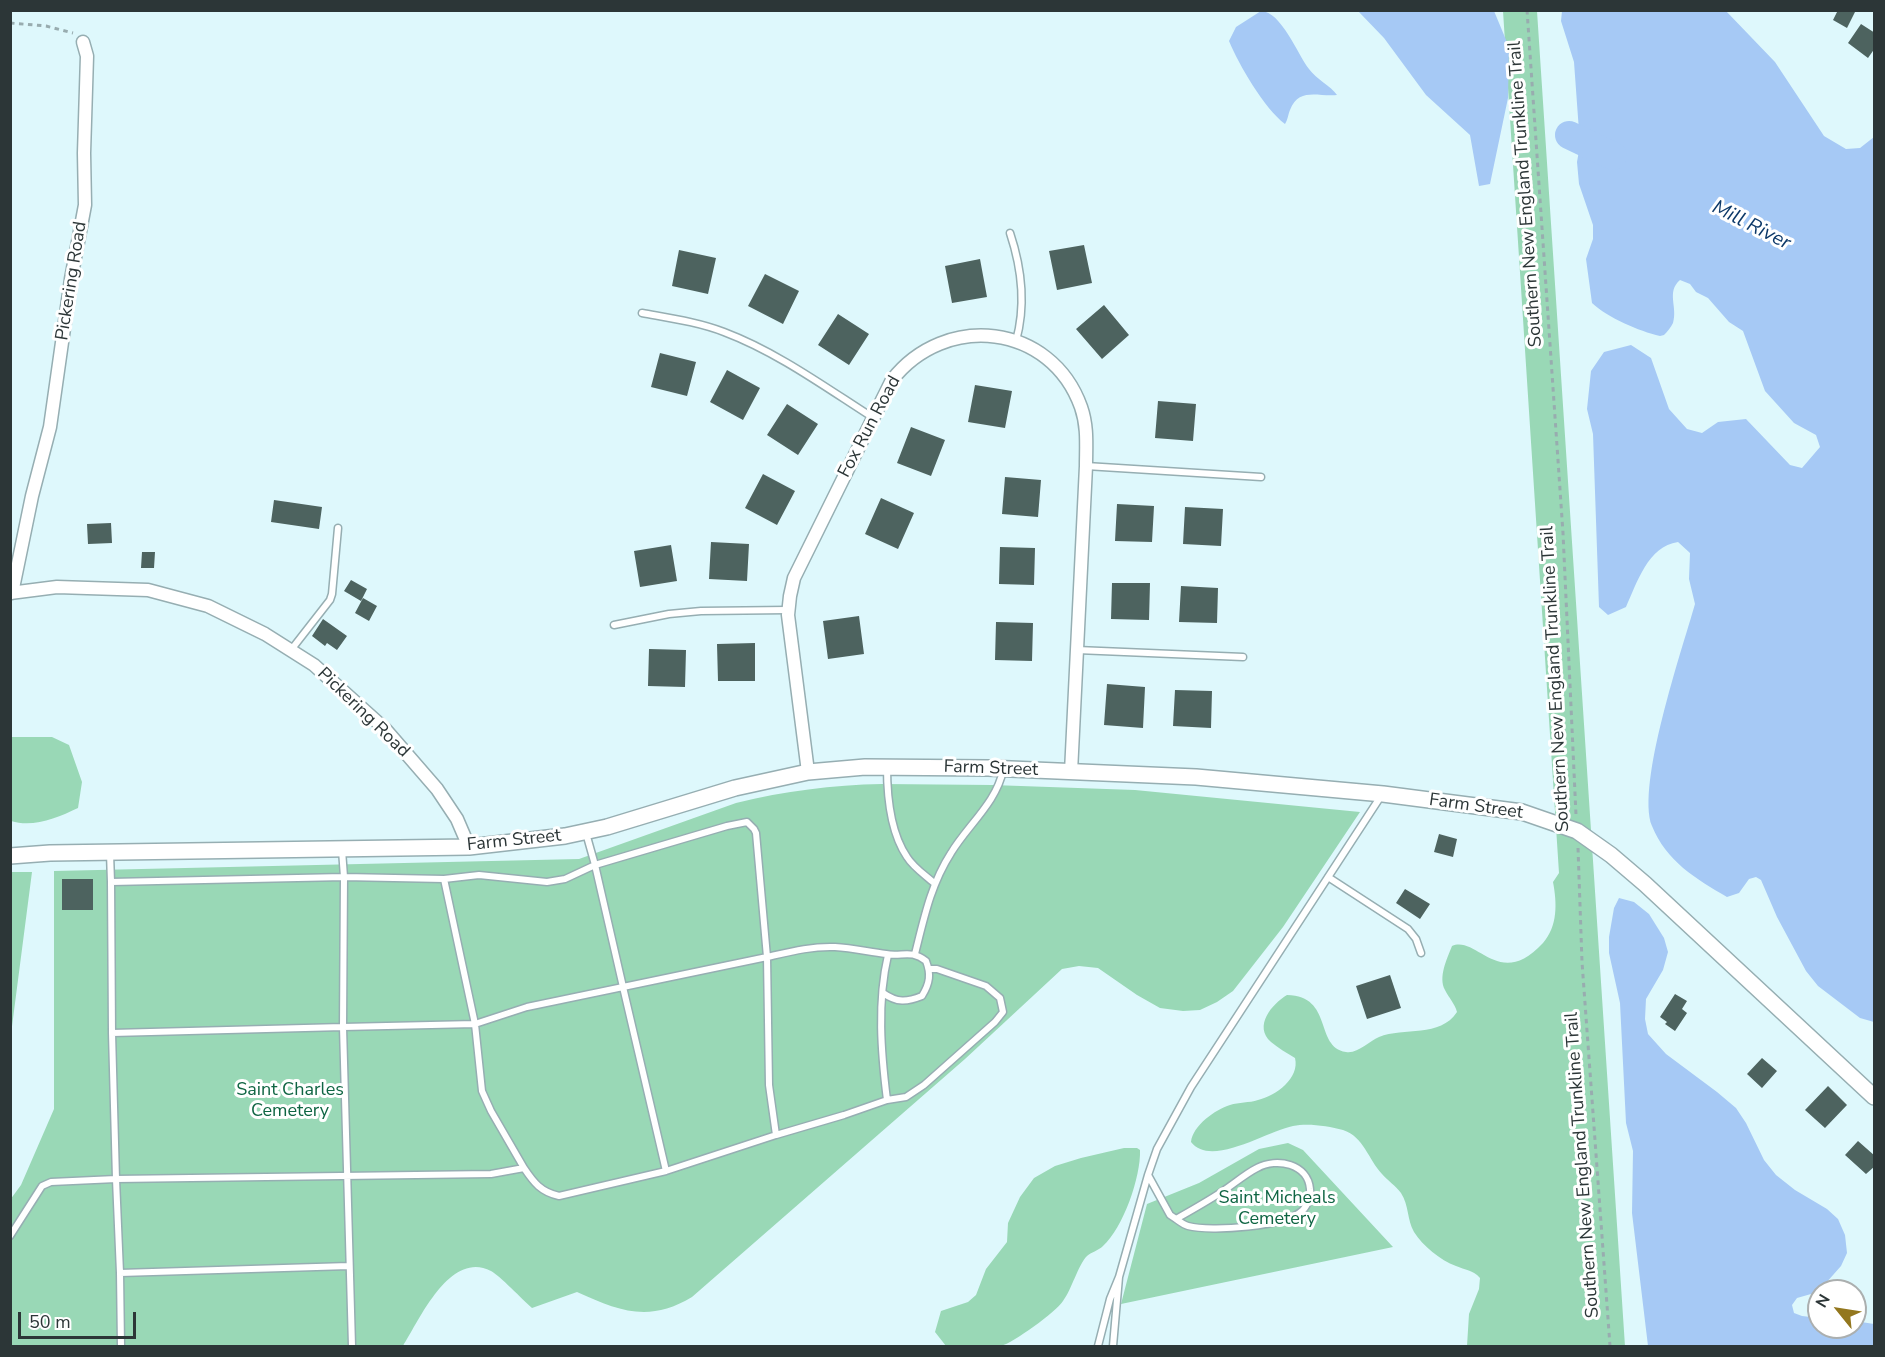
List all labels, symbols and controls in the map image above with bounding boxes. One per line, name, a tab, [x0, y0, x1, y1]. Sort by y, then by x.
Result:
street label: Southern New England Trunkline Trail	[1505, 40, 1547, 348]
water label: Mill River	[1708, 196, 1794, 256]
street label: Pickering Road	[52, 220, 92, 342]
street label: Fox Run Road	[834, 372, 906, 482]
street label: Southern New England Trunkline Trail	[1537, 525, 1575, 833]
street label: Pickering Road	[312, 663, 414, 763]
street label: Farm Street	[943, 757, 1039, 781]
street label: Farm Street	[1428, 790, 1524, 824]
street label: Farm Street	[466, 825, 562, 857]
street label: Southern New England Trunkline Trail	[1562, 1011, 1604, 1319]
park label: Saint Charles Cemetery	[236, 1080, 344, 1122]
park label: Saint Micheals Cemetery	[1218, 1188, 1336, 1230]
north arrow	[1807, 1279, 1867, 1339]
text: N	[1811, 1290, 1836, 1312]
scale bar	[21, 1300, 140, 1338]
text: 50 m	[29, 1310, 71, 1334]

